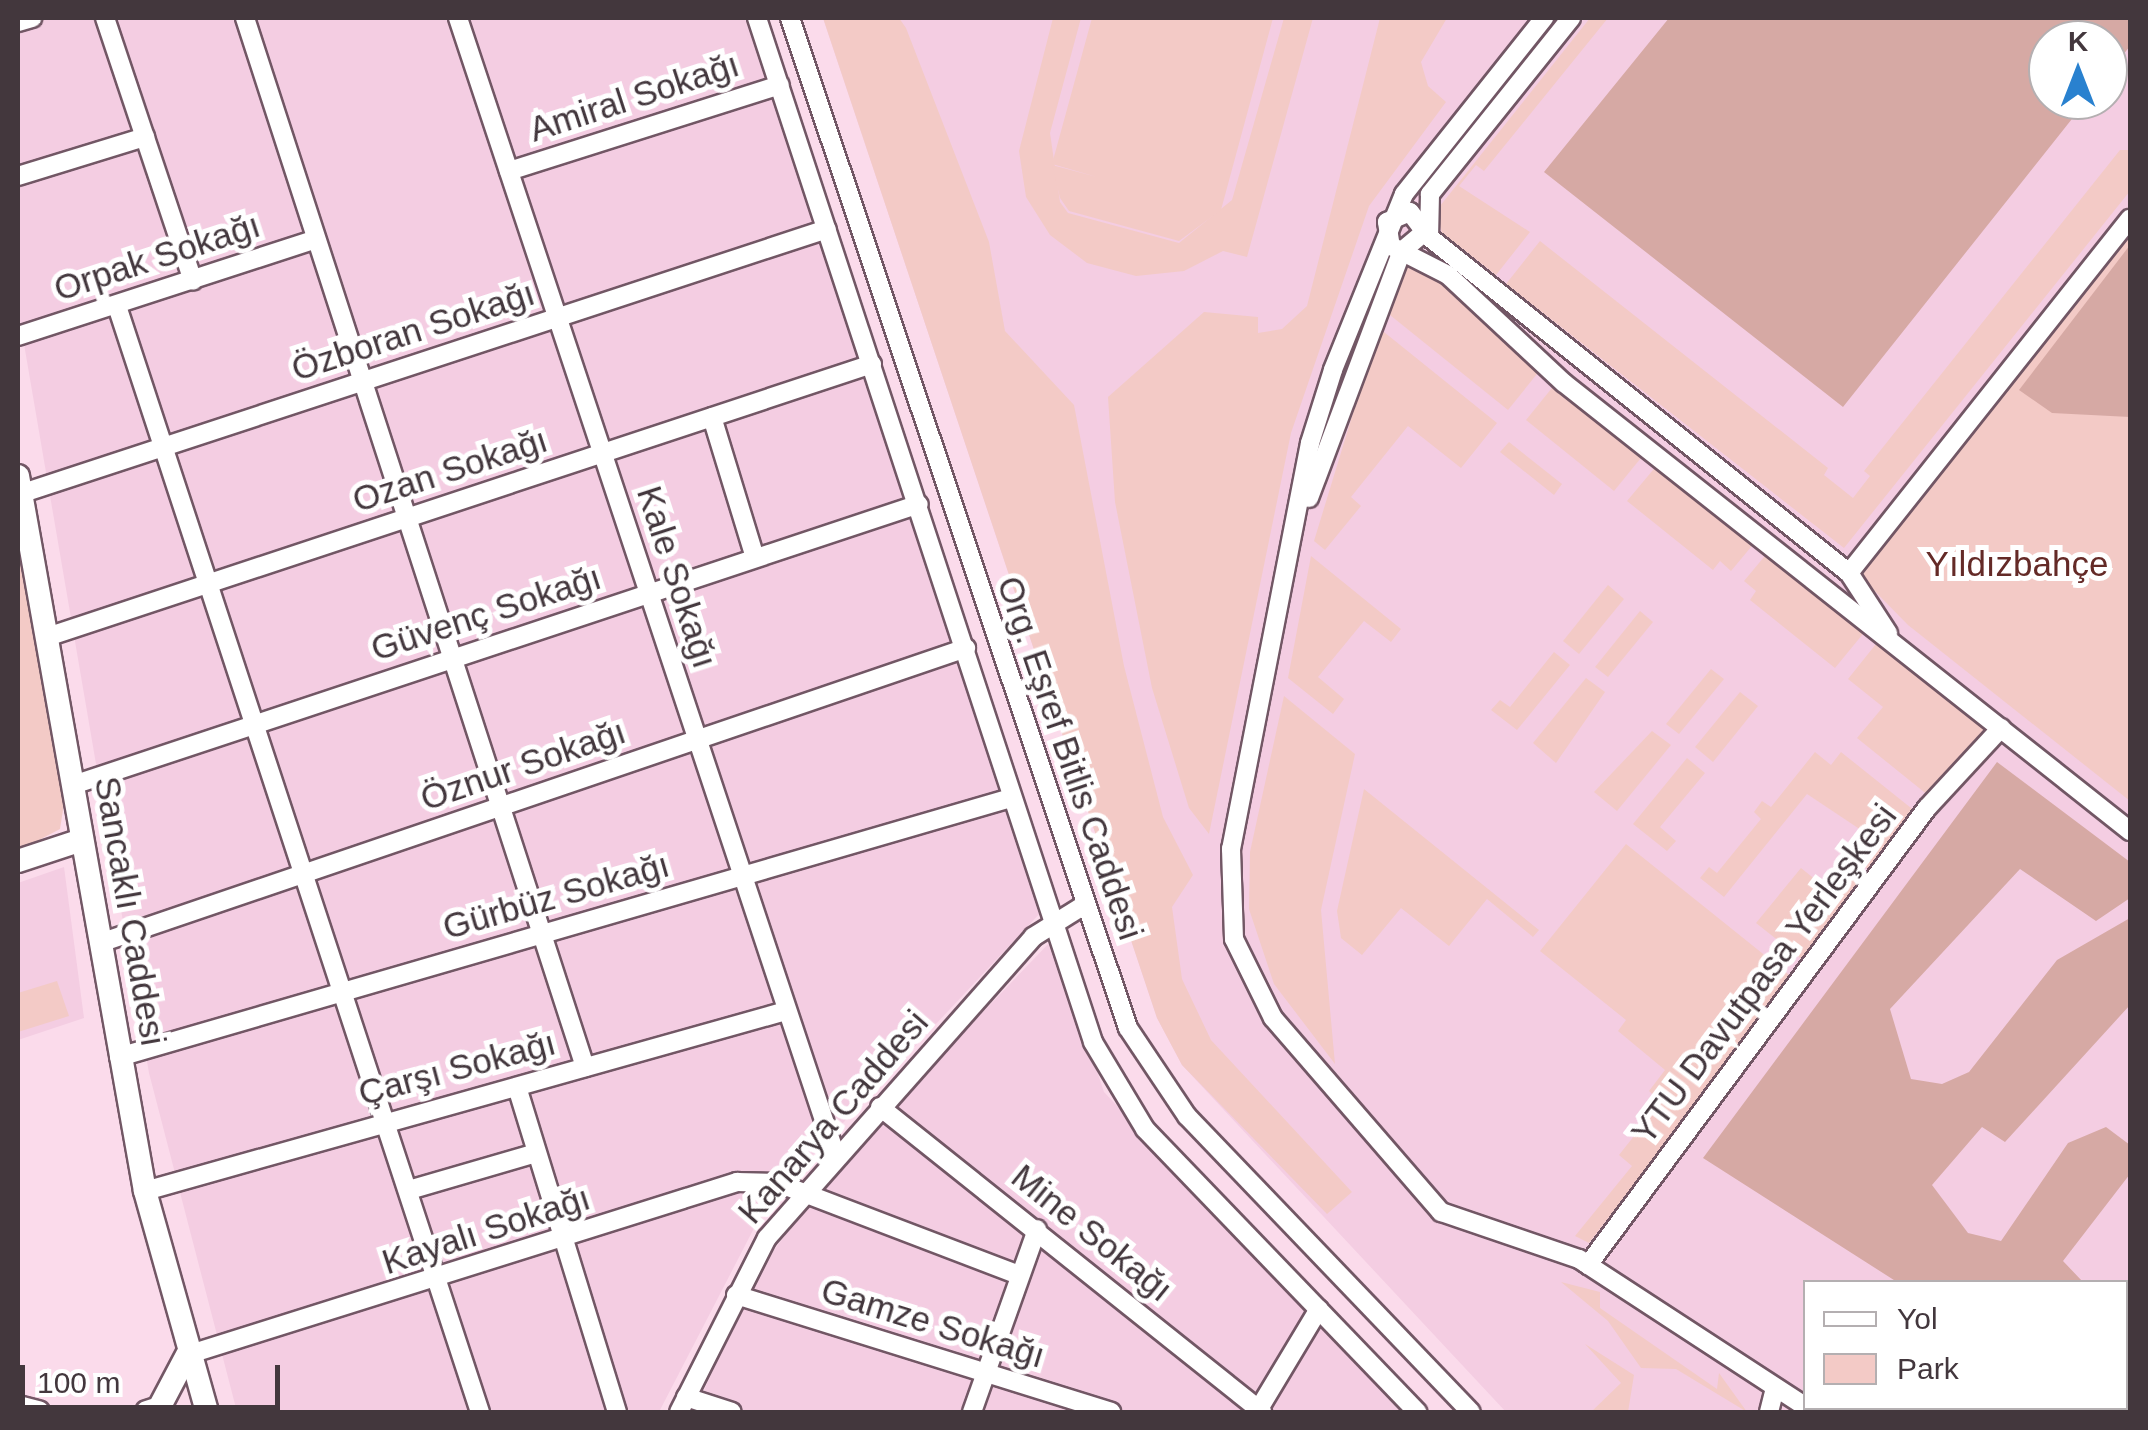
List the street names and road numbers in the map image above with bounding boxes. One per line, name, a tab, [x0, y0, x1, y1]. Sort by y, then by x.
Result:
street label: Amiral Sokağı	[524, 43, 744, 151]
street label: Orpak Sokağı	[49, 204, 265, 310]
street label: Özboran Sokağı	[286, 272, 540, 390]
street label: Ozan Sokağı	[347, 419, 553, 521]
street label: Kale Sokağı	[628, 481, 726, 673]
street label: Güvenç Sokağı	[366, 556, 606, 670]
street label: Org. Eşref Bitlis Caddesi	[988, 571, 1152, 945]
street label: Öznur Sokağı	[415, 710, 631, 820]
street label: Sancaklı Caddesi	[86, 773, 174, 1049]
street label: YTU Davutpasa Yerleşkesi	[1622, 796, 1906, 1152]
street label: Gürbüz Sokağı	[438, 844, 674, 948]
street label: Kanarya Caddesi	[729, 1002, 937, 1232]
street label: Çarşı Sokağı	[354, 1022, 560, 1114]
street label: Mine Sokağı	[1003, 1155, 1181, 1311]
street label: Kayalı Sokağı	[377, 1177, 595, 1283]
street label: Gamze Sokağı	[816, 1269, 1050, 1377]

